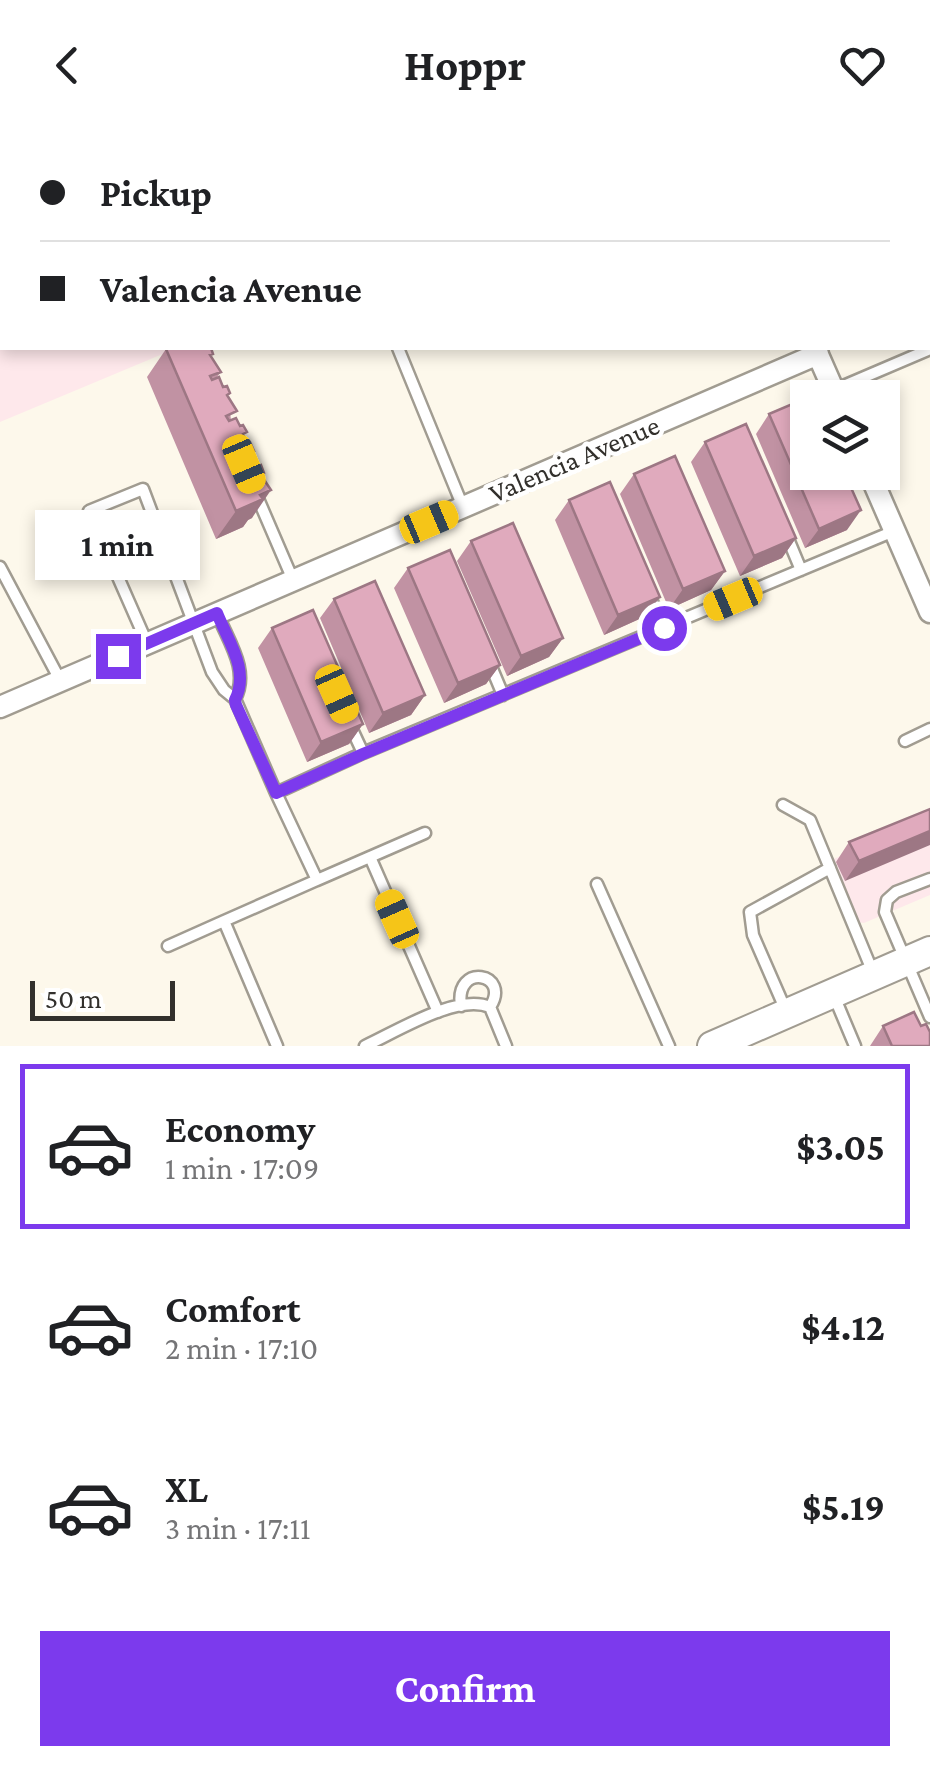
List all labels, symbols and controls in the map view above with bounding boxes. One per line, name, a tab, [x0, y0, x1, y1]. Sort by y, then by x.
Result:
icon: back	[40, 38, 95, 93]
icon: heart	[835, 38, 890, 93]
text: Hoppr	[404, 40, 526, 90]
text: Pickup	[100, 172, 212, 214]
text: Valencia Avenue	[100, 268, 362, 310]
map controls	[790, 380, 900, 490]
button: layers	[790, 380, 900, 490]
street label: Valencia Avenue	[484, 409, 664, 509]
car	[218, 431, 270, 497]
car	[396, 496, 462, 548]
callout: 1 min	[36, 511, 200, 581]
text: 1 min	[81, 527, 154, 563]
car	[700, 573, 766, 625]
route start	[642, 606, 687, 651]
route end	[96, 634, 141, 679]
car	[311, 660, 363, 728]
car	[371, 885, 423, 953]
scale bar	[30, 976, 175, 1020]
text: 50 m	[45, 983, 102, 1014]
icon: car	[45, 1102, 135, 1192]
text: Economy	[165, 1108, 315, 1150]
text: $3.05	[796, 1126, 885, 1168]
text: 1 min · 17:09	[165, 1150, 319, 1186]
icon: car	[45, 1282, 135, 1372]
text: Comfort	[165, 1288, 301, 1330]
text: $4.12	[801, 1306, 885, 1348]
text: 2 min · 17:10	[165, 1330, 318, 1366]
icon: car	[45, 1462, 135, 1552]
text: XL	[165, 1468, 208, 1510]
text: $5.19	[802, 1486, 885, 1528]
text: 3 min · 17:11	[165, 1510, 311, 1546]
button: Confirm	[40, 1631, 890, 1746]

